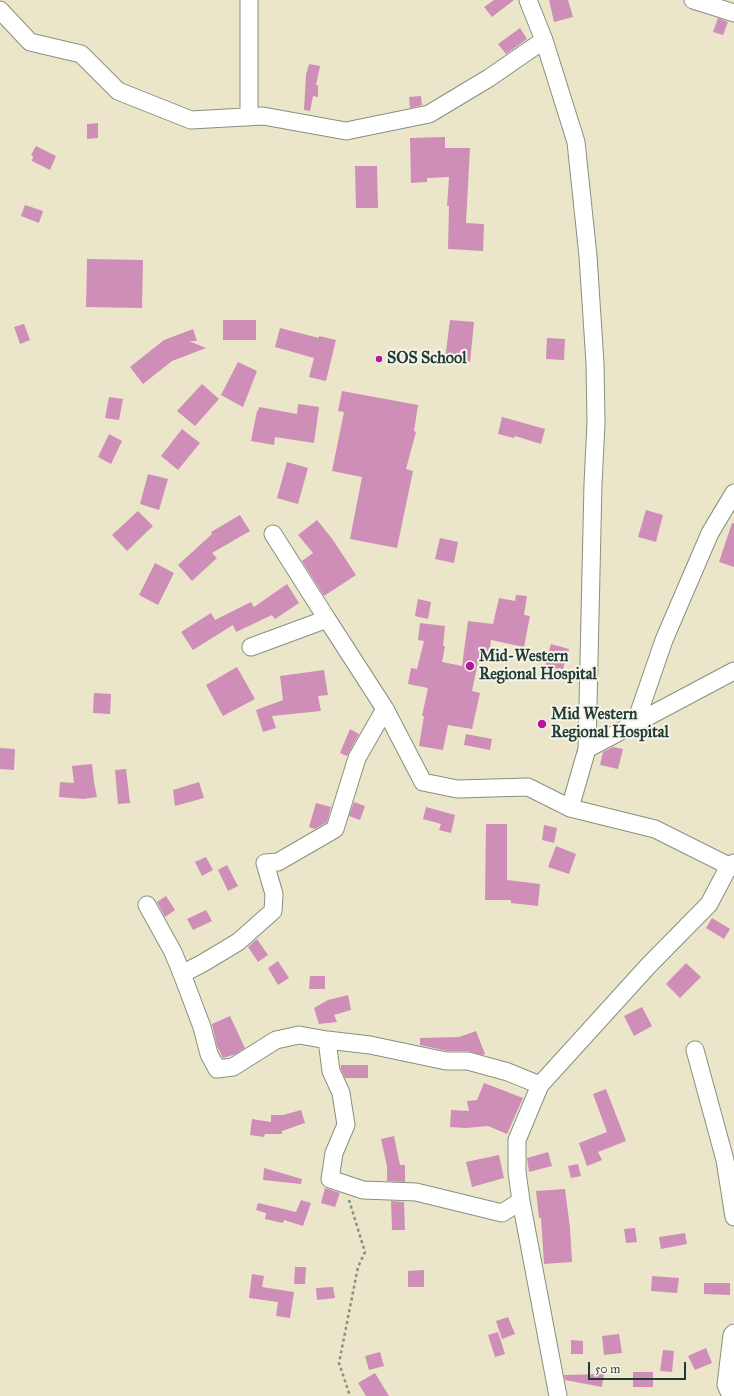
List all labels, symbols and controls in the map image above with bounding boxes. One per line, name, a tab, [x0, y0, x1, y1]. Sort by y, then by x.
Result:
place label: SOS School	[387, 349, 466, 369]
marker: SOS School	[374, 354, 384, 364]
place label: Mid-Western Regional Hospital	[479, 647, 597, 685]
marker: Mid-Western Regional Hospital	[464, 660, 476, 672]
place label: Mid Western Regional Hospital	[551, 705, 669, 743]
marker: Mid Western Regional Hospital	[536, 718, 548, 730]
scale bar	[590, 1354, 688, 1380]
text: 50 m	[595, 1362, 620, 1376]

